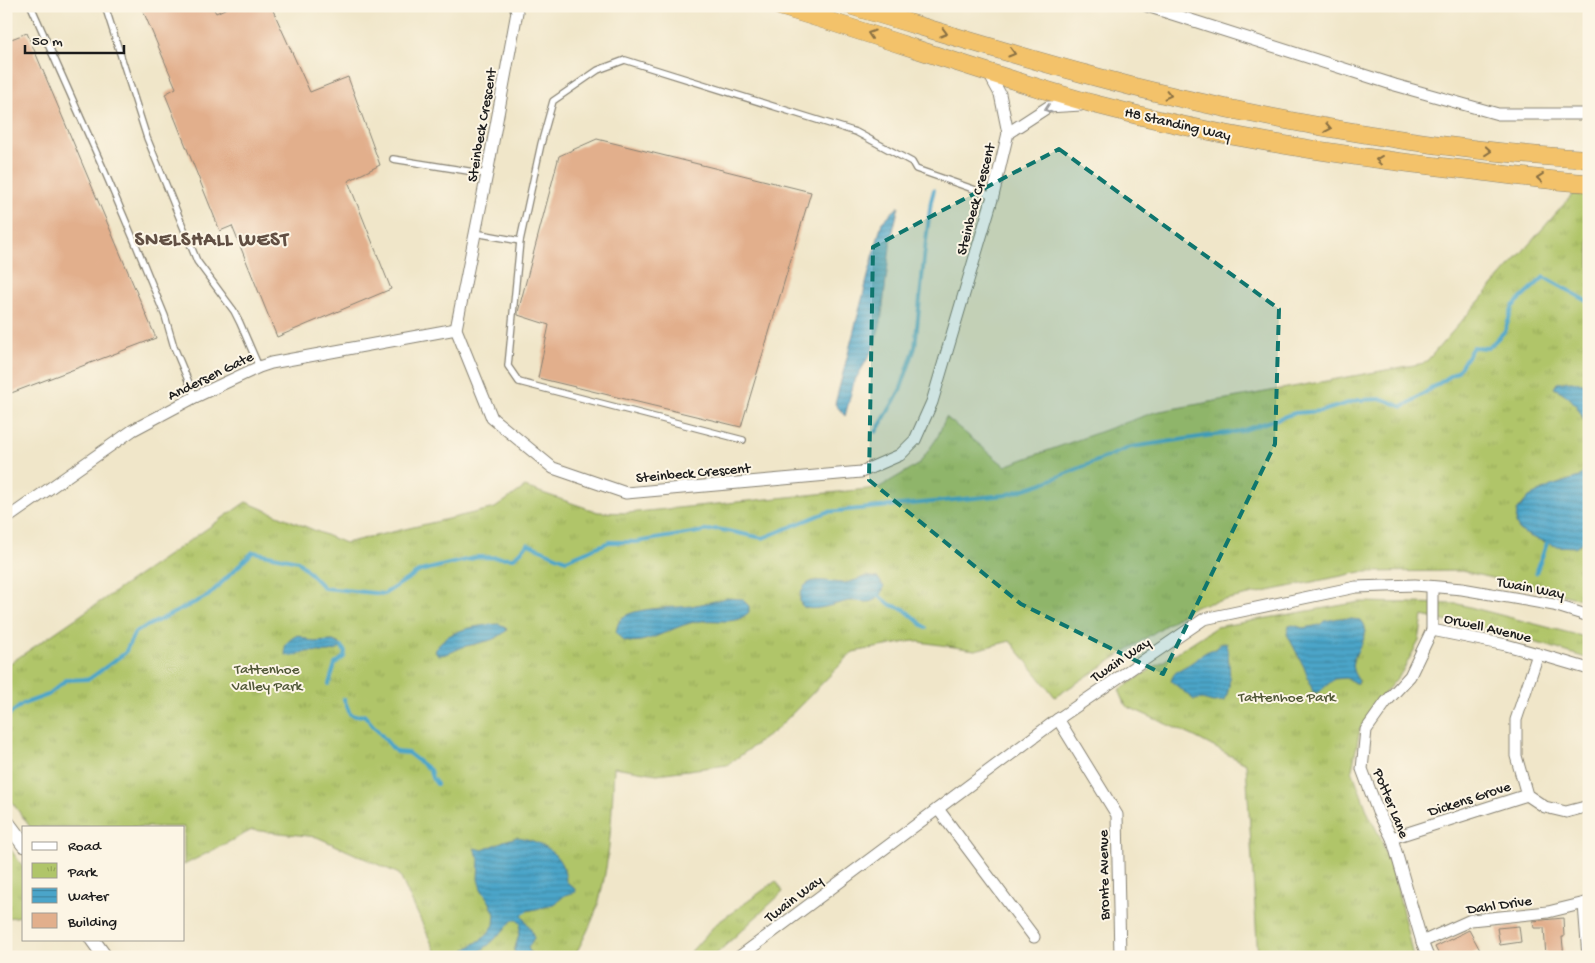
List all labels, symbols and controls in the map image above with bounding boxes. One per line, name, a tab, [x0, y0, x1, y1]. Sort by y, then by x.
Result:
scale bar	[25, 22, 124, 54]
one-way arrow	[940, 28, 948, 38]
one-way arrow	[867, 30, 876, 40]
text: 50 m	[32, 33, 63, 51]
one-way arrow	[1007, 47, 1015, 57]
street label: Steinbeck Crescent	[464, 65, 502, 184]
one-way arrow	[1164, 89, 1173, 100]
one-way arrow	[1044, 103, 1053, 113]
street label: H8 Standing Way	[1123, 104, 1233, 146]
one-way arrow	[1323, 123, 1332, 133]
street label: Steinbeck Crescent	[953, 140, 1001, 257]
one-way arrow	[1485, 145, 1493, 156]
one-way arrow	[1374, 155, 1382, 166]
one-way arrow	[1536, 173, 1544, 184]
district label: SNELSHALL WEST	[135, 230, 290, 253]
street label: Andersen Gate	[165, 348, 257, 405]
street label: Steinbeck Crescent	[635, 460, 753, 488]
street label: Twain Way	[1494, 573, 1566, 604]
street label: Orwell Avenue	[1442, 610, 1533, 648]
street label: Twain Way	[1087, 634, 1155, 688]
park label: Tattenhoe Valley Park	[231, 661, 304, 696]
park label: Tattenhoe Park	[1238, 689, 1337, 707]
street label: Potter Lane	[1368, 765, 1412, 841]
street label: Dickens Grove	[1425, 778, 1513, 822]
legend	[22, 826, 185, 940]
street label: Bronte Avenue	[1095, 829, 1115, 921]
text: Road	[68, 838, 102, 856]
text: Park	[67, 864, 98, 882]
street label: Twain Way	[761, 872, 827, 928]
text: Water	[68, 888, 110, 906]
street label: Dahl Drive	[1464, 892, 1533, 920]
text: Building	[67, 914, 117, 932]

